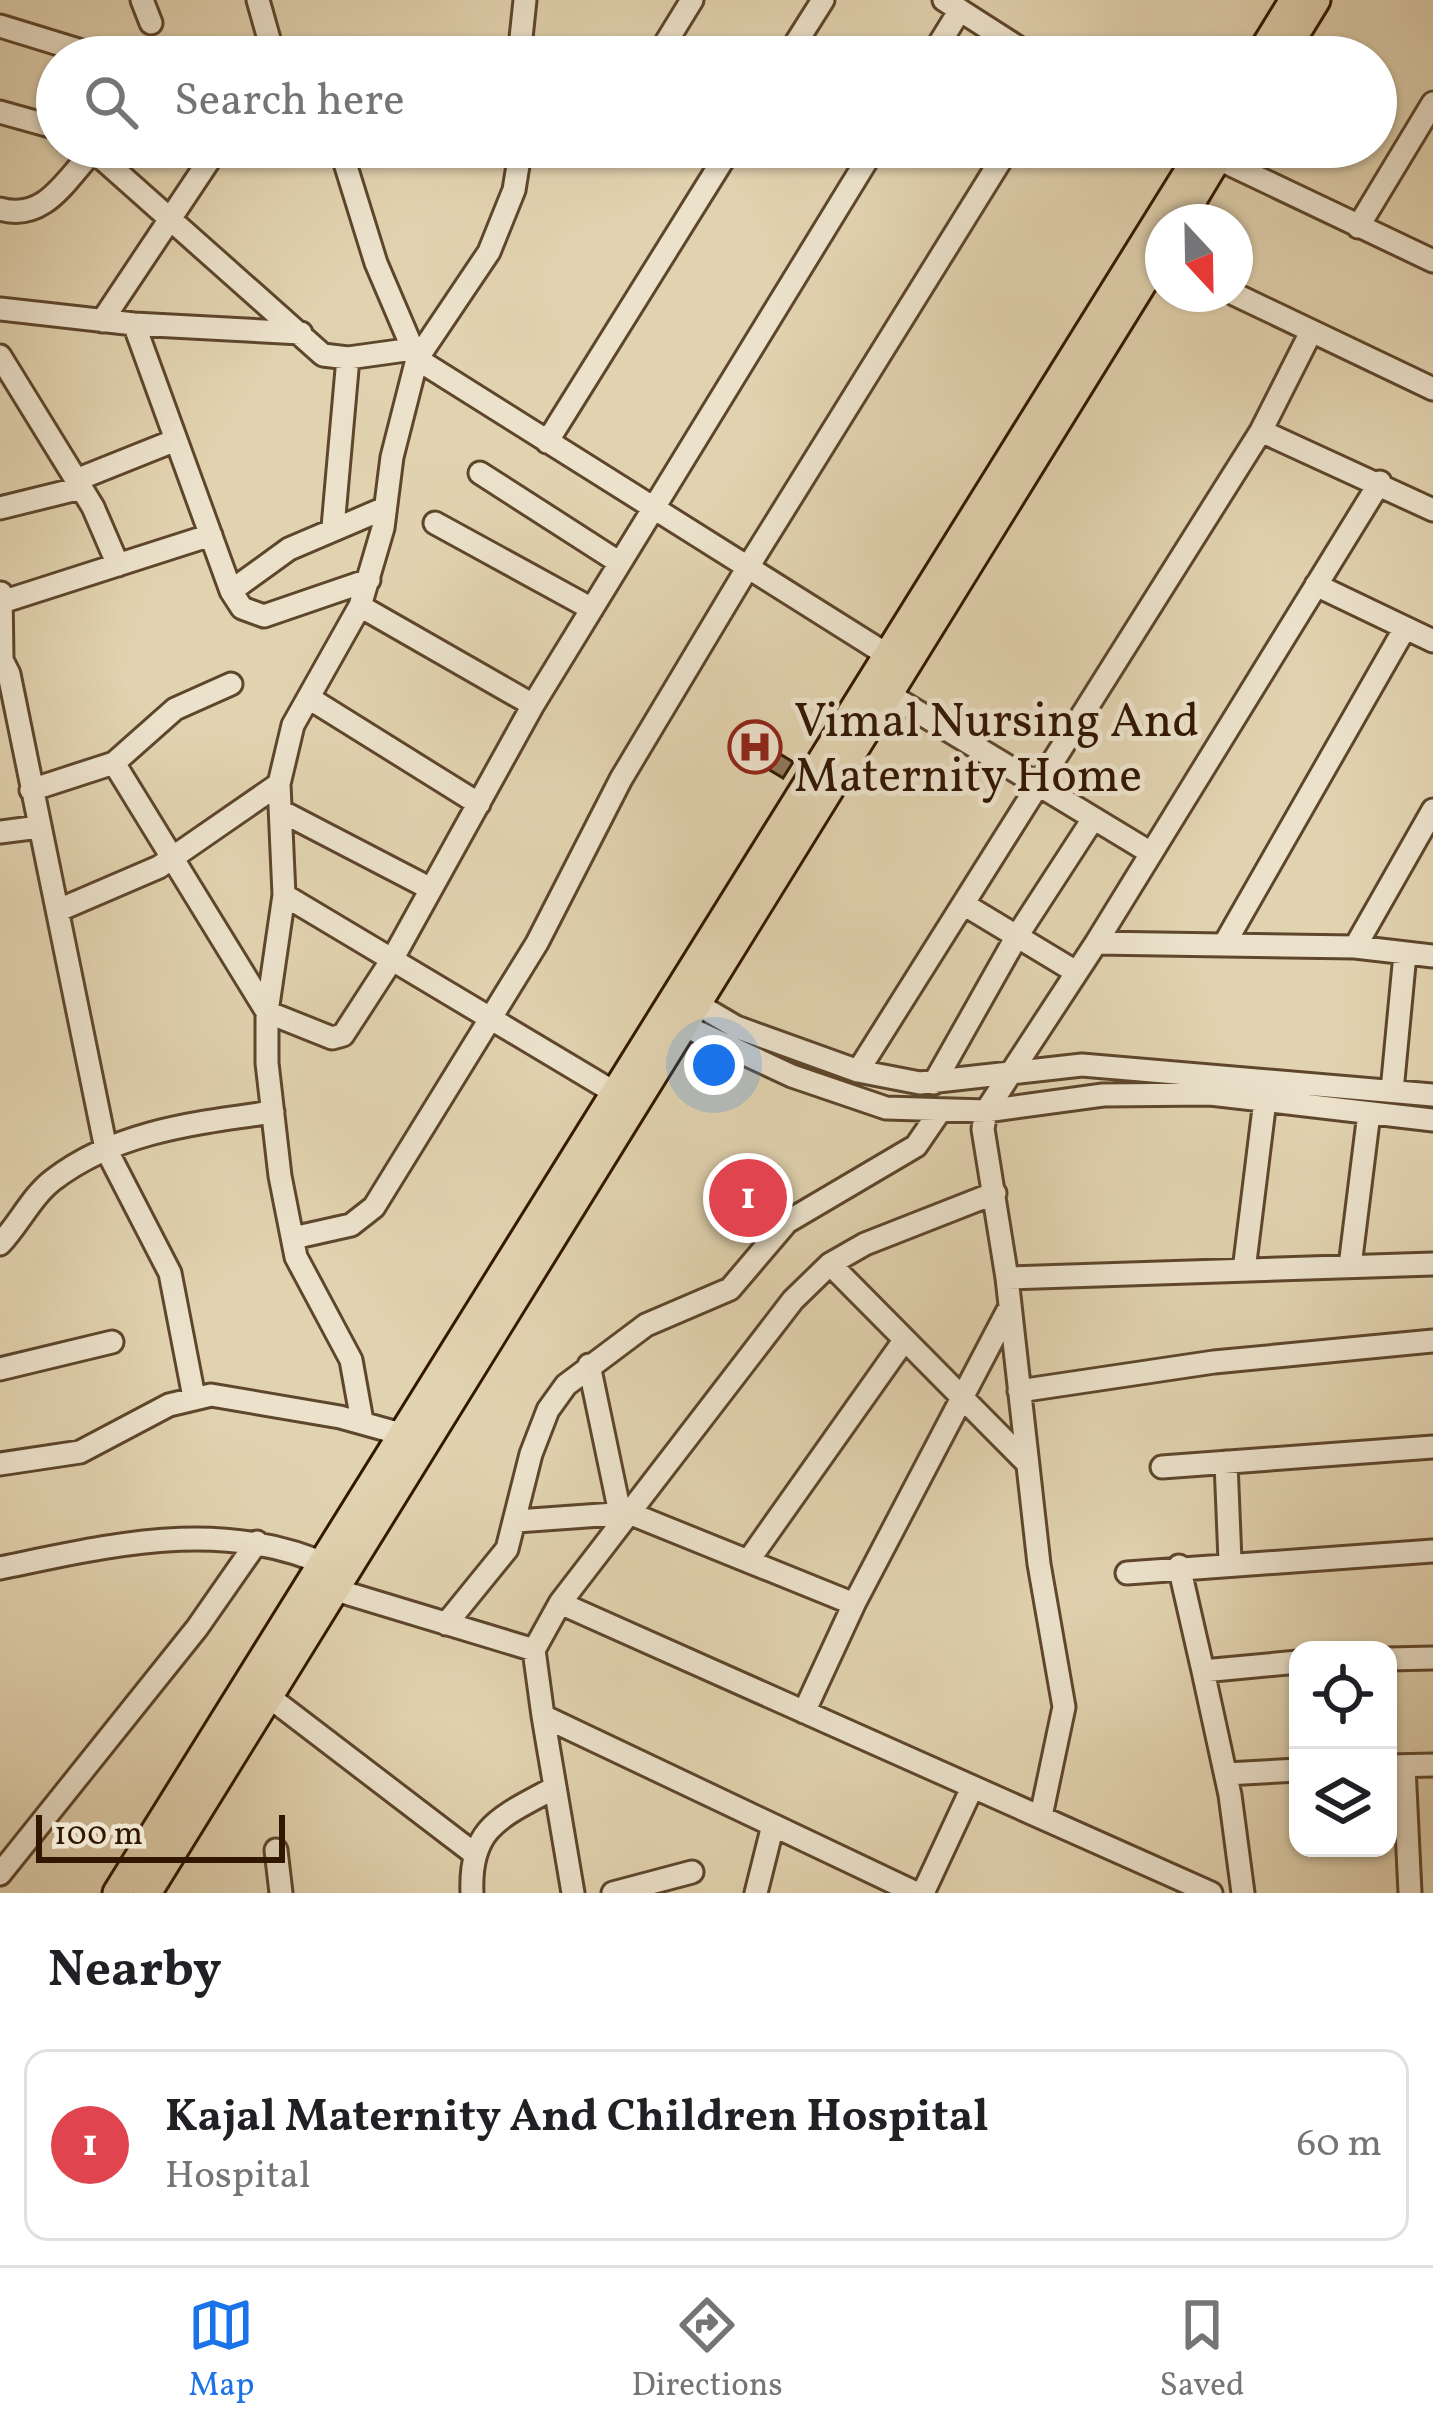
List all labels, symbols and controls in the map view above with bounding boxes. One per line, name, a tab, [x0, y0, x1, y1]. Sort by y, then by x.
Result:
search box	[36, 36, 1397, 168]
icon: search	[78, 69, 144, 135]
text: Search here	[174, 71, 405, 134]
north arrow	[1145, 204, 1253, 312]
place label: Vimal Nursing And Maternity Home	[794, 690, 1199, 812]
hospital icon: Vimal Nursing And Maternity Home	[727, 719, 783, 775]
your location	[684, 1035, 744, 1095]
pin: 1	[709, 1153, 787, 1243]
map controls	[1289, 1641, 1397, 1857]
button: locate	[1289, 1641, 1397, 1749]
button: layers	[1289, 1749, 1397, 1857]
scale bar	[36, 1809, 285, 1862]
text: 100 m	[54, 1813, 143, 1859]
text: Nearby	[48, 1936, 222, 2007]
text: Kajal Maternity And Children Hospital	[165, 2087, 989, 2150]
text: 1	[82, 2118, 98, 2172]
text: 60 m	[1297, 2118, 1382, 2172]
text: Hospital	[165, 2150, 311, 2204]
tab: Map	[188, 2292, 255, 2410]
tab: Directions	[631, 2292, 783, 2410]
tab: Saved	[1160, 2292, 1245, 2410]

